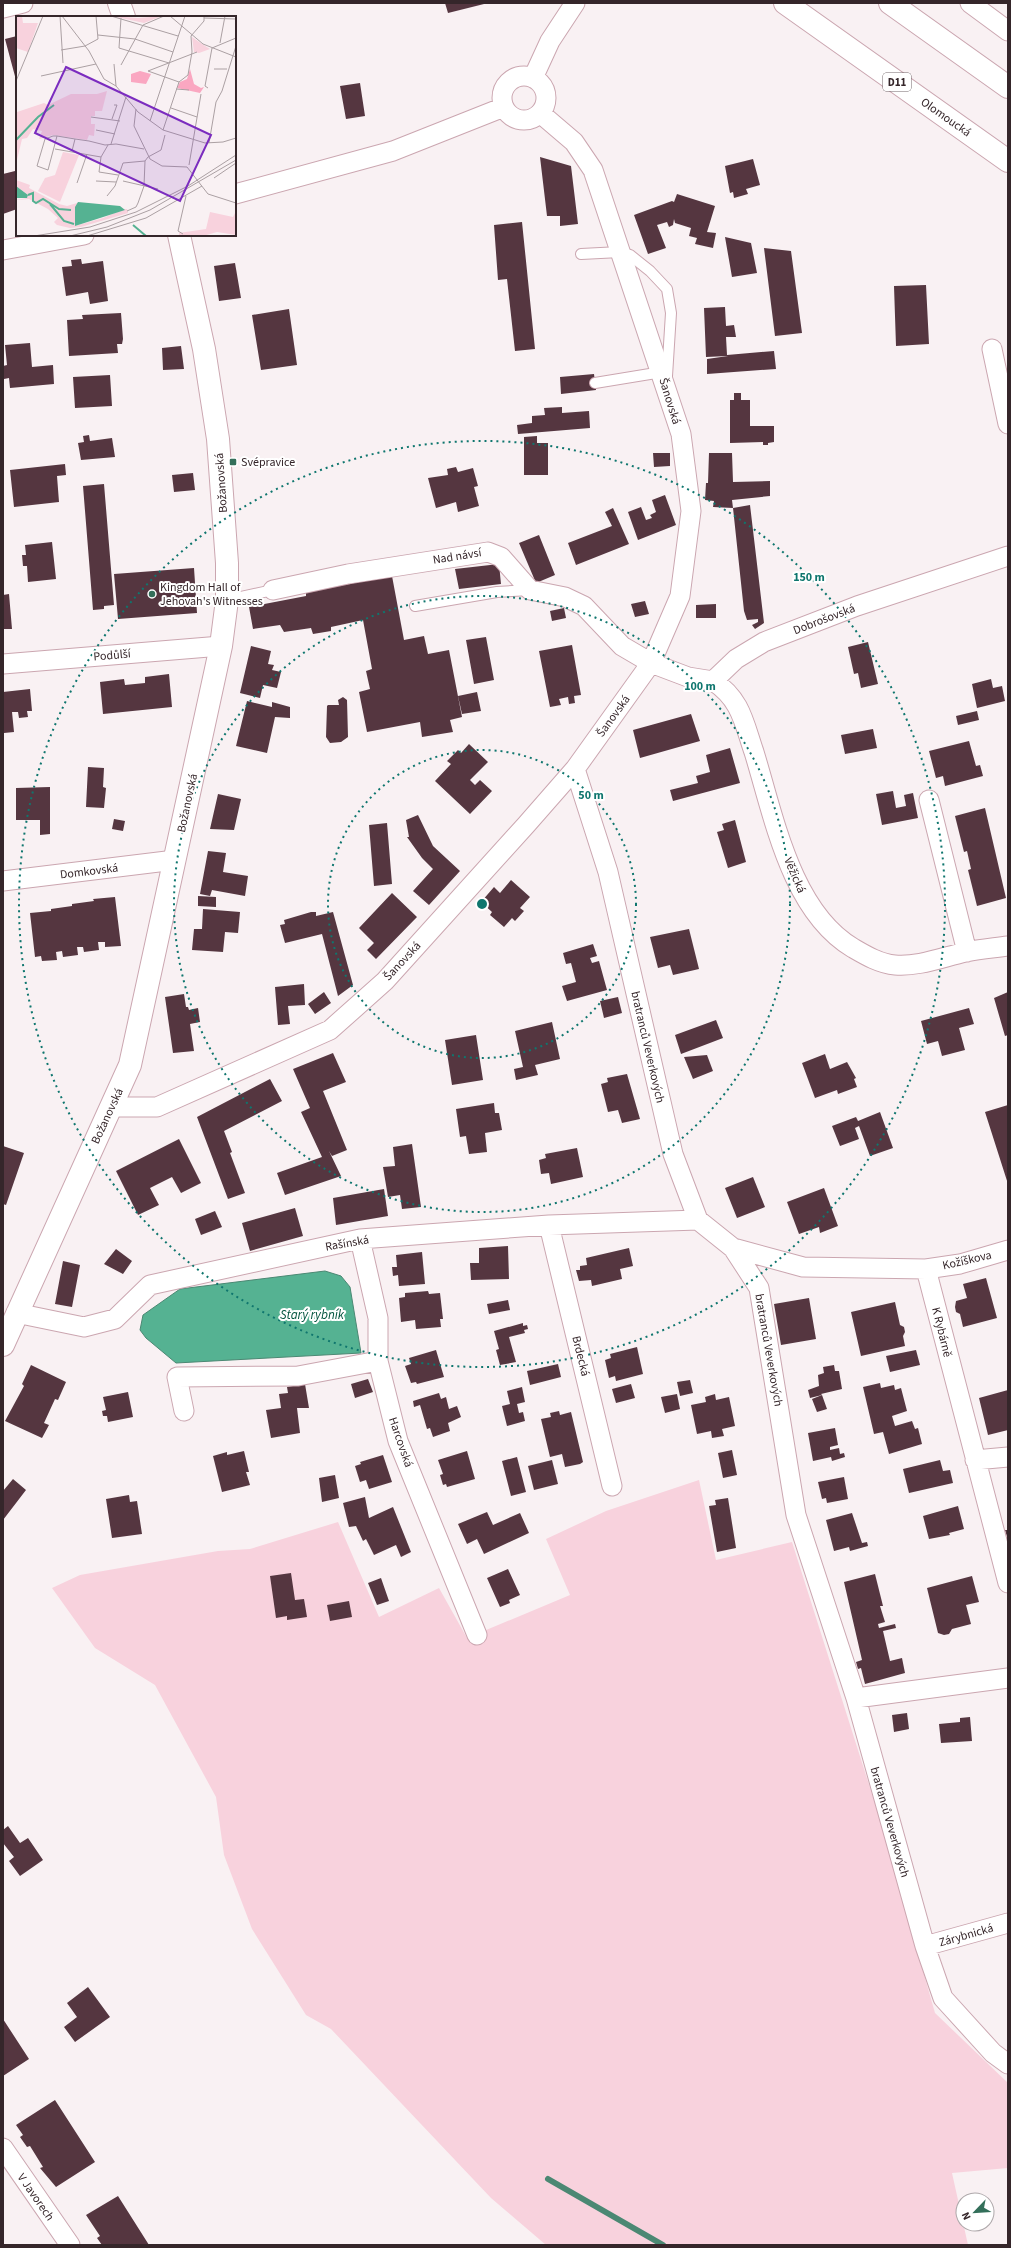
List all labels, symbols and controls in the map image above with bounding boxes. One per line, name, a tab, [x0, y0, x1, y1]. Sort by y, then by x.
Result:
inset map	[16, 16, 236, 236]
road number: D11	[883, 73, 911, 91]
street label: Olomoucká	[917, 94, 974, 141]
street label: Šanovská	[654, 376, 685, 427]
street label: Božanovská	[211, 452, 232, 513]
place label: Svépravice	[241, 454, 295, 471]
marker: Svépravice	[228, 457, 238, 467]
street label: Nad návsí	[432, 544, 484, 569]
text: 150 m	[793, 569, 825, 586]
place label: Kingdom Hall of Jehovah's Witnesses	[160, 579, 263, 610]
marker: Kingdom Hall of Jehovah's Witnesses	[147, 589, 157, 599]
street label: Dobrošovská	[791, 600, 858, 639]
street label: Podůlší	[93, 645, 132, 666]
text: 100 m	[684, 678, 716, 695]
street label: Šanovská	[592, 692, 634, 741]
street label: Božanovská	[173, 772, 202, 834]
text: 50 m	[578, 787, 604, 804]
street label: Věžická	[779, 855, 810, 896]
street label: Domkovská	[59, 859, 119, 883]
centre of rings	[475, 897, 489, 911]
street label: Šanovská	[380, 938, 425, 985]
street label: bratranců Veverkových	[626, 989, 669, 1105]
street label: Božanovská	[87, 1085, 128, 1147]
street label: Rašínská	[324, 1231, 370, 1256]
street label: Kožíškova	[941, 1247, 993, 1274]
street label: bratranců Veverkových	[750, 1292, 787, 1408]
street label: K Rybárně	[927, 1305, 956, 1359]
water label: Starý rybník	[280, 1306, 345, 1324]
street label: Brdecká	[567, 1334, 594, 1378]
street label: Harcovská	[384, 1415, 417, 1470]
street label: bratranců Veverkových	[866, 1765, 913, 1879]
street label: Zárybnická	[937, 1920, 995, 1951]
street label: V Javorech	[13, 2170, 58, 2224]
north arrow	[955, 2192, 995, 2232]
text: N	[958, 2210, 975, 2223]

